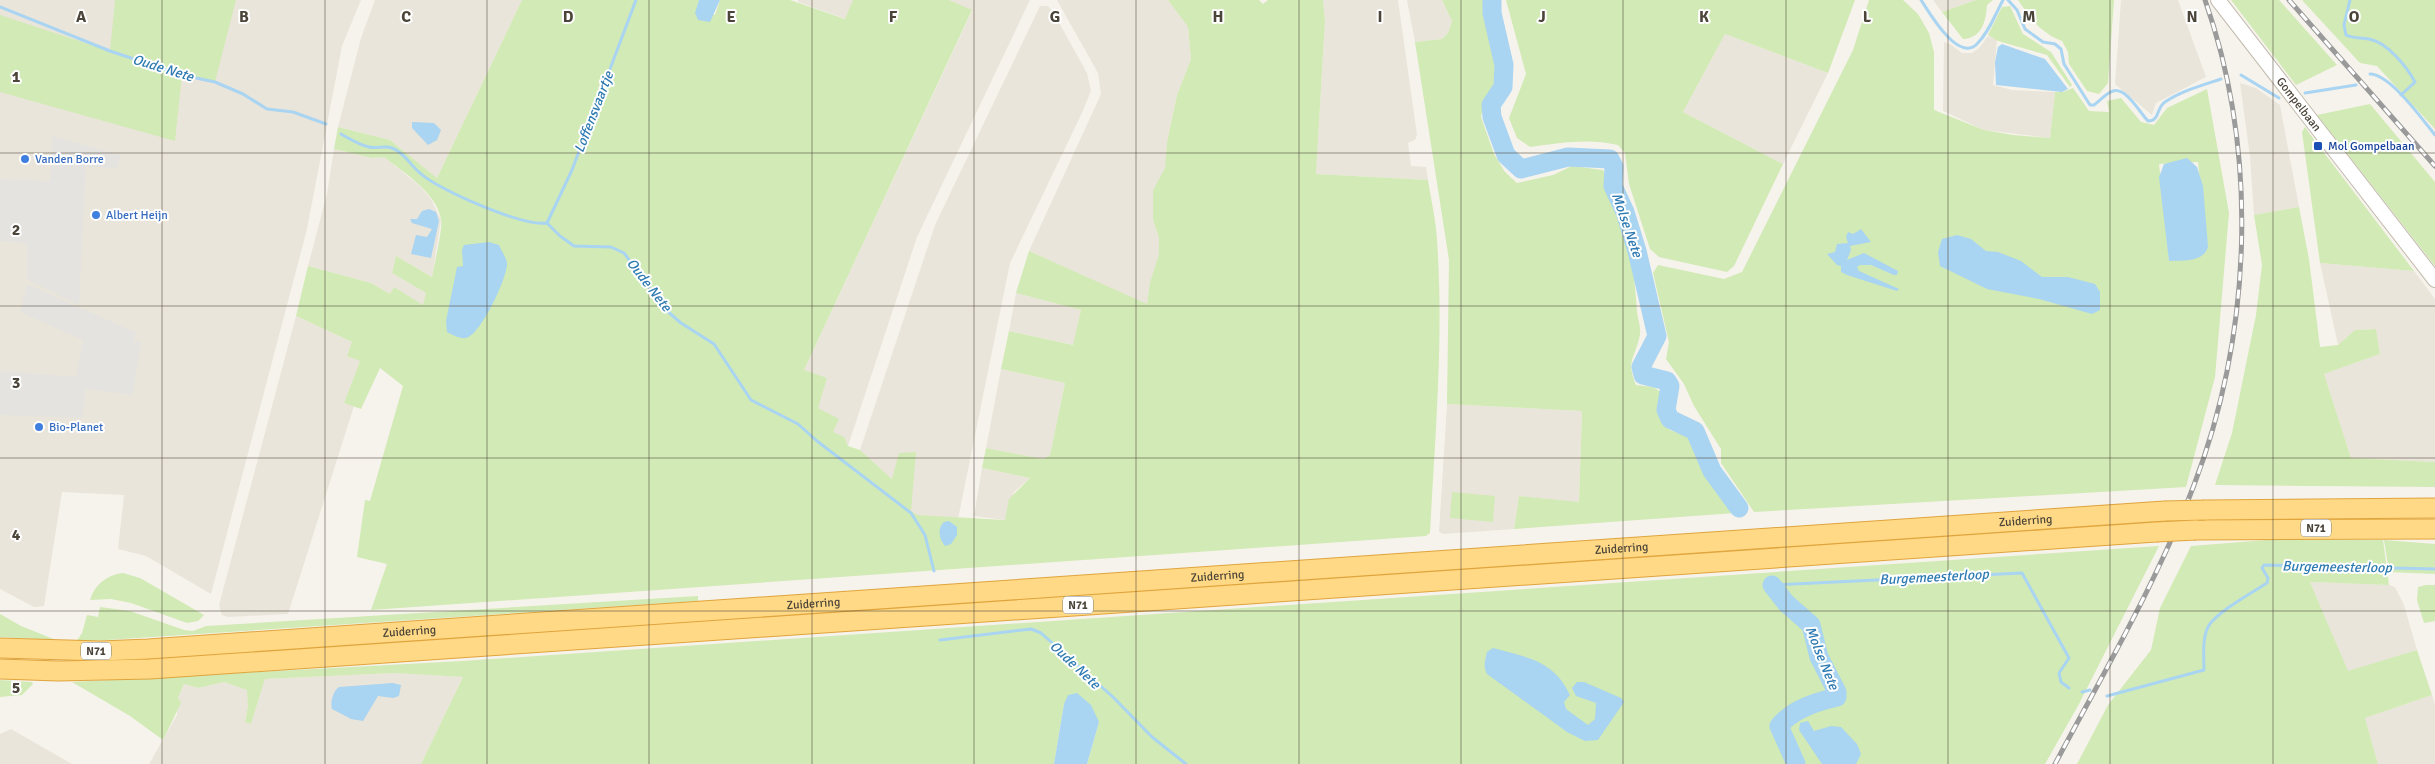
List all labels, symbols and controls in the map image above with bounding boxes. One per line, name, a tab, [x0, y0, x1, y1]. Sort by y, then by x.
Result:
text: A	[76, 7, 87, 27]
text: B	[239, 7, 249, 27]
text: C	[401, 7, 411, 27]
text: D	[563, 7, 574, 27]
text: E	[726, 7, 736, 27]
text: F	[889, 7, 898, 27]
text: G	[1050, 7, 1060, 27]
text: H	[1213, 7, 1223, 27]
text: I	[1377, 7, 1383, 27]
text: J	[1538, 7, 1546, 27]
text: K	[1699, 7, 1709, 27]
text: L	[1863, 7, 1872, 27]
text: M	[2022, 7, 2036, 27]
text: N	[2186, 7, 2198, 27]
text: O	[2349, 7, 2360, 27]
water label: Oude Nete	[131, 51, 196, 86]
text: 1	[12, 67, 21, 87]
water label: Loffensvaartje	[571, 68, 618, 155]
street label: Gompelbaan	[2273, 74, 2325, 134]
place label: Mol Gompelbaan	[2328, 139, 2415, 154]
marker: Mol Gompelbaan	[2312, 140, 2324, 152]
place label: Vanden Borre	[35, 152, 104, 167]
marker: Vanden Borre	[19, 153, 31, 165]
water label: Molse Nete	[1608, 190, 1646, 260]
place label: Albert Heijn	[106, 208, 168, 223]
marker: Albert Heijn	[90, 209, 102, 221]
text: 2	[12, 220, 20, 240]
water label: Oude Nete	[623, 255, 676, 316]
text: 3	[12, 373, 20, 393]
place label: Bio-Planet	[49, 420, 103, 435]
marker: Bio-Planet	[33, 421, 45, 433]
street label: Zuiderring	[1998, 511, 2053, 530]
road number: N71	[2301, 520, 2331, 536]
text: 4	[12, 525, 21, 545]
street label: Zuiderring	[1594, 539, 1649, 558]
water label: Burgemeesterloop	[2282, 558, 2393, 576]
water label: Burgemeesterloop	[1879, 566, 1990, 588]
street label: Zuiderring	[1190, 567, 1245, 585]
street label: Zuiderring	[786, 594, 841, 613]
road number: N71	[1063, 596, 1093, 614]
street label: Zuiderring	[382, 622, 437, 640]
water label: Molse Nete	[1802, 624, 1843, 693]
water label: Oude Nete	[1046, 637, 1104, 693]
road number: N71	[81, 642, 111, 659]
text: 5	[12, 678, 20, 698]

